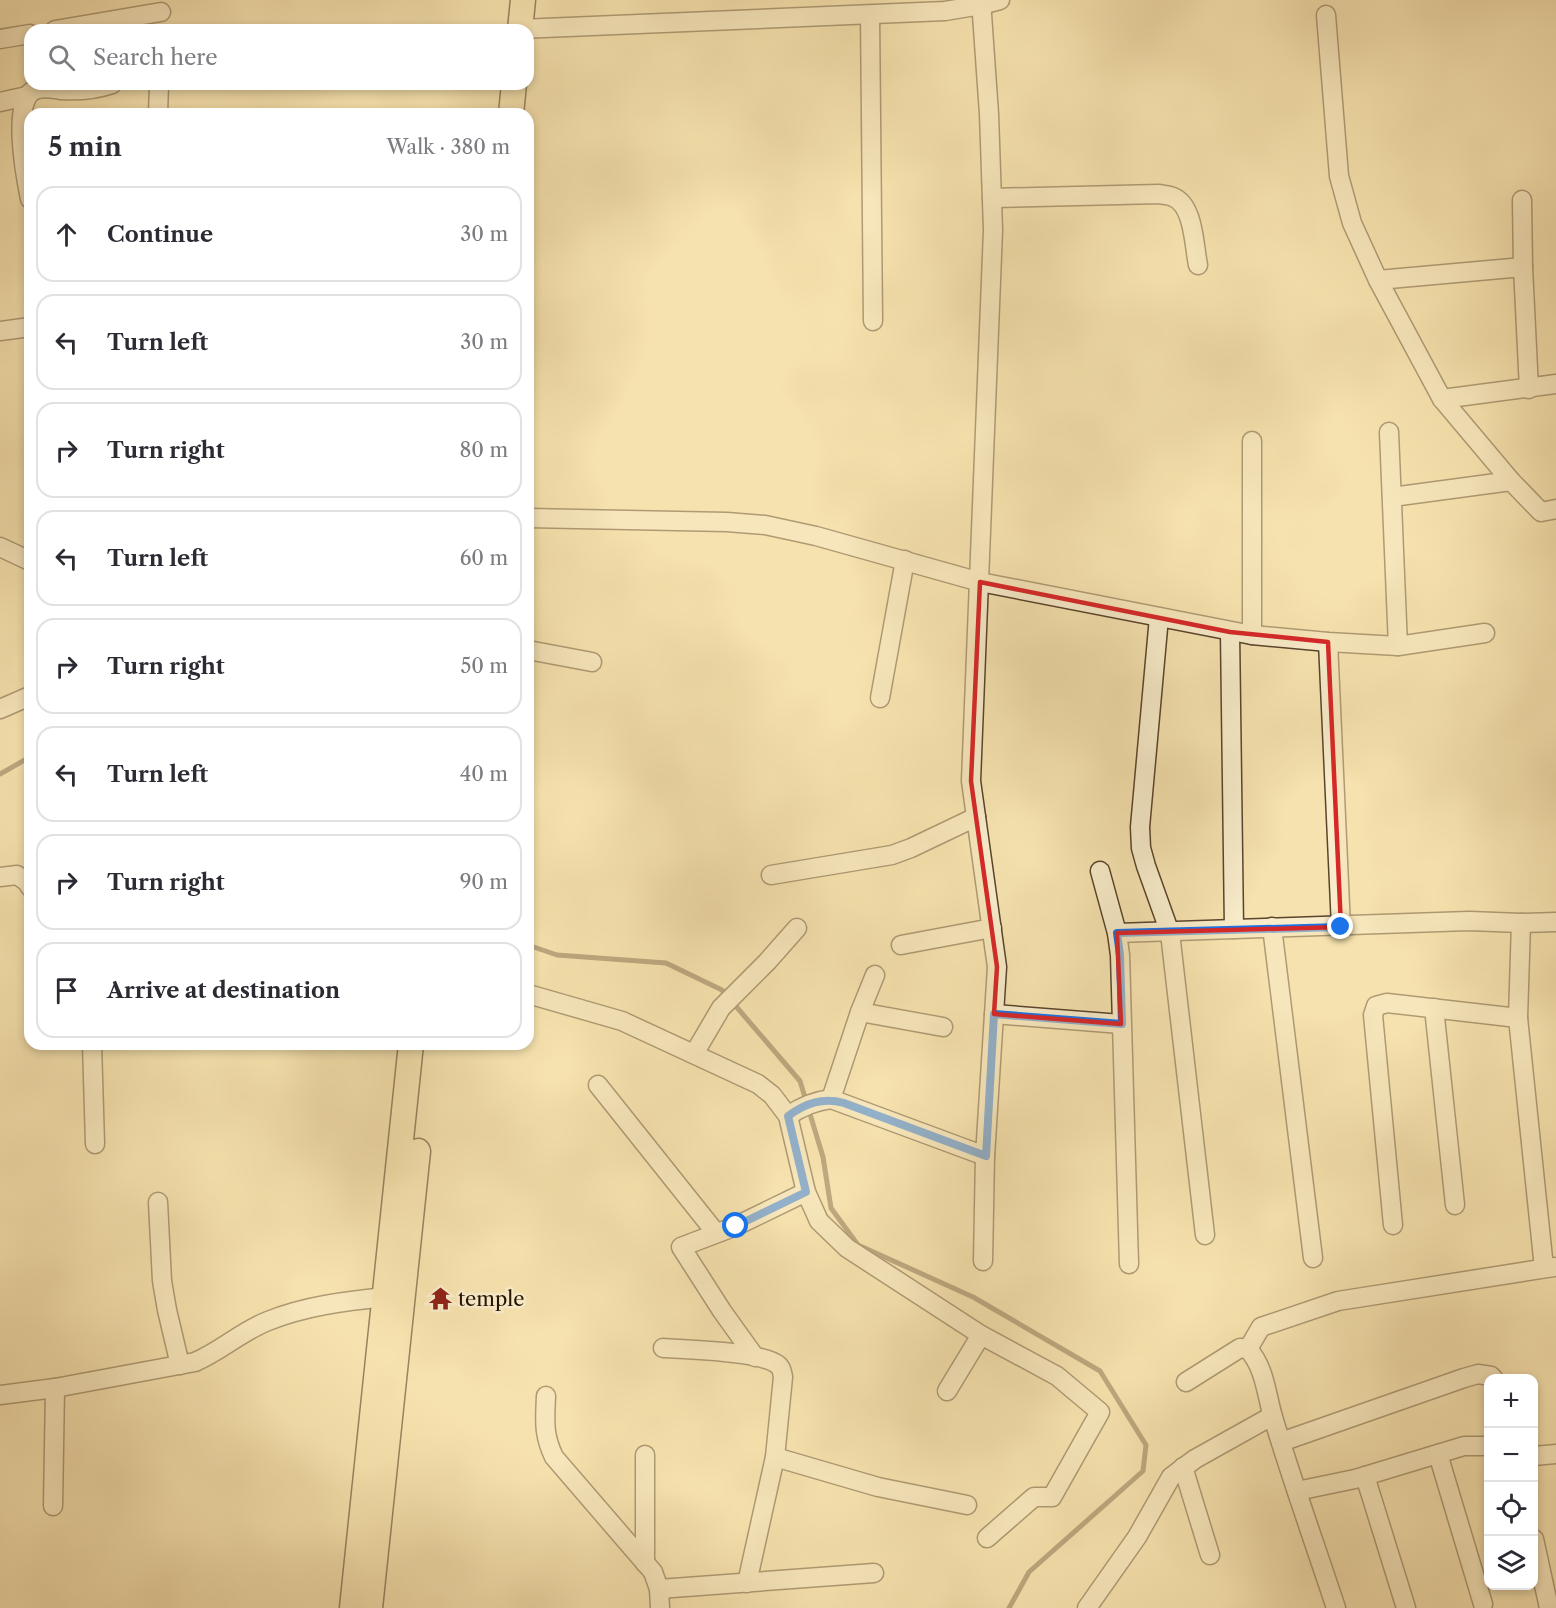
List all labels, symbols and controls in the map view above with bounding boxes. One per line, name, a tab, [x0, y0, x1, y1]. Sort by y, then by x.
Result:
search box	[24, 24, 534, 90]
icon: search	[45, 41, 78, 74]
text: Search here	[93, 44, 218, 71]
text: 5 min	[48, 131, 122, 163]
text: Walk · 380 m	[386, 135, 510, 159]
icon: ahead	[50, 218, 83, 251]
text: Continue	[107, 221, 213, 248]
text: 30 m	[460, 222, 508, 246]
icon: left	[50, 326, 83, 359]
text: Turn left	[107, 329, 208, 356]
text: 30 m	[460, 330, 508, 354]
icon: right	[50, 434, 83, 467]
text: Turn right	[107, 437, 225, 464]
text: 80 m	[460, 438, 508, 462]
icon: left	[50, 542, 83, 575]
text: Turn left	[107, 545, 208, 572]
text: 60 m	[460, 546, 508, 570]
icon: right	[50, 650, 83, 683]
text: Turn right	[107, 653, 225, 680]
text: 50 m	[461, 654, 508, 678]
icon: left	[50, 758, 83, 791]
text: Turn left	[107, 761, 208, 788]
text: 40 m	[460, 762, 508, 786]
icon: right	[50, 866, 83, 899]
text: Turn right	[107, 869, 225, 896]
text: 90 m	[460, 870, 508, 894]
route end	[1327, 913, 1353, 939]
icon: arrive	[50, 974, 83, 1007]
text: Arrive at destination	[107, 977, 340, 1004]
route start	[722, 1212, 748, 1238]
temple icon: temple	[427, 1286, 453, 1312]
place label: temple	[458, 1287, 524, 1311]
map controls	[1484, 1374, 1538, 1590]
button: +	[1484, 1374, 1538, 1428]
button: −	[1484, 1428, 1538, 1482]
button: locate	[1484, 1482, 1538, 1536]
button: layers	[1484, 1536, 1538, 1590]

